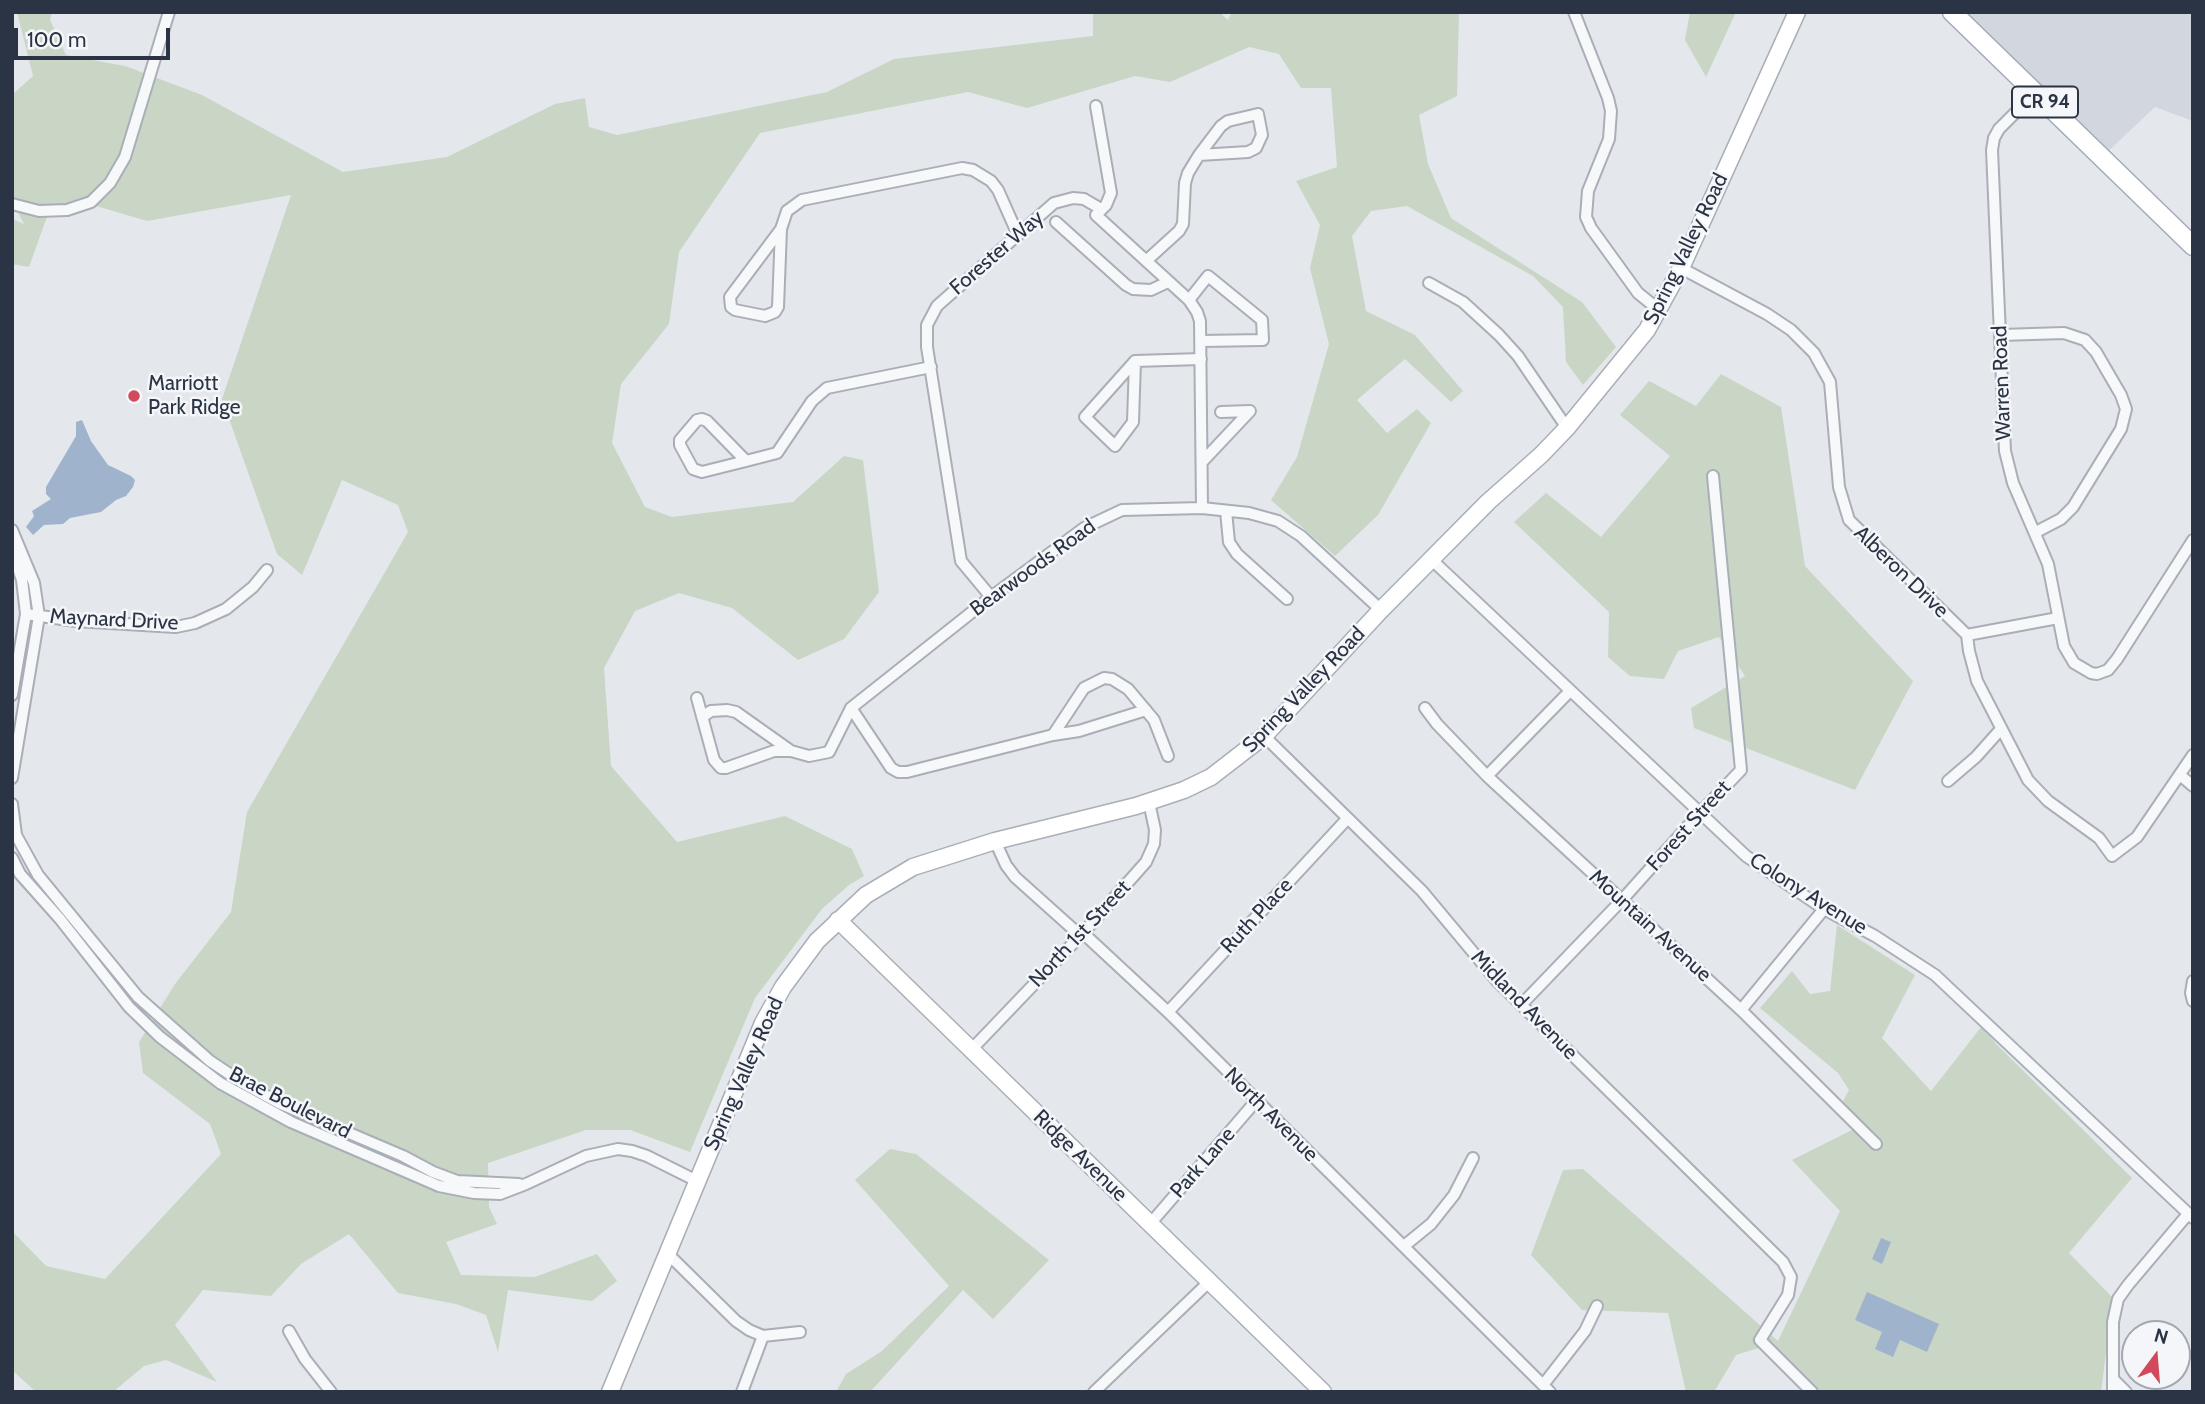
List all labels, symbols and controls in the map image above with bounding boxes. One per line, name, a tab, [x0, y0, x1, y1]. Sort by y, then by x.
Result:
scale bar	[18, 14, 173, 58]
text: 100 m	[27, 27, 86, 52]
road number: CR 94	[2012, 86, 2078, 118]
street label: Spring Valley Road	[1638, 169, 1734, 329]
street label: Forester Way	[945, 205, 1049, 301]
street label: Warren Road	[1987, 325, 2017, 441]
place label: Marriott Park Ridge	[148, 371, 240, 421]
marker: Marriott Park Ridge	[126, 388, 142, 404]
street label: Bearwoods Road	[965, 514, 1101, 622]
street label: Alberon Drive	[1848, 521, 1954, 623]
street label: Maynard Drive	[49, 604, 179, 636]
street label: Spring Valley Road	[1238, 622, 1370, 758]
street label: Forest Street	[1642, 776, 1736, 876]
street label: Colony Avenue	[1745, 848, 1871, 940]
street label: Mountain Avenue	[1584, 865, 1716, 987]
street label: Ruth Place	[1216, 873, 1298, 959]
street label: North 1st Street	[1024, 875, 1136, 993]
street label: Midland Avenue	[1465, 945, 1583, 1065]
street label: Spring Valley Road	[699, 993, 789, 1155]
street label: Brae Boulevard	[225, 1061, 355, 1145]
street label: North Avenue	[1219, 1063, 1323, 1167]
street label: Ridge Avenue	[1028, 1105, 1132, 1207]
street label: Park Lane	[1165, 1122, 1241, 1204]
north arrow	[2121, 1320, 2191, 1390]
text: N	[2152, 1323, 2171, 1349]

